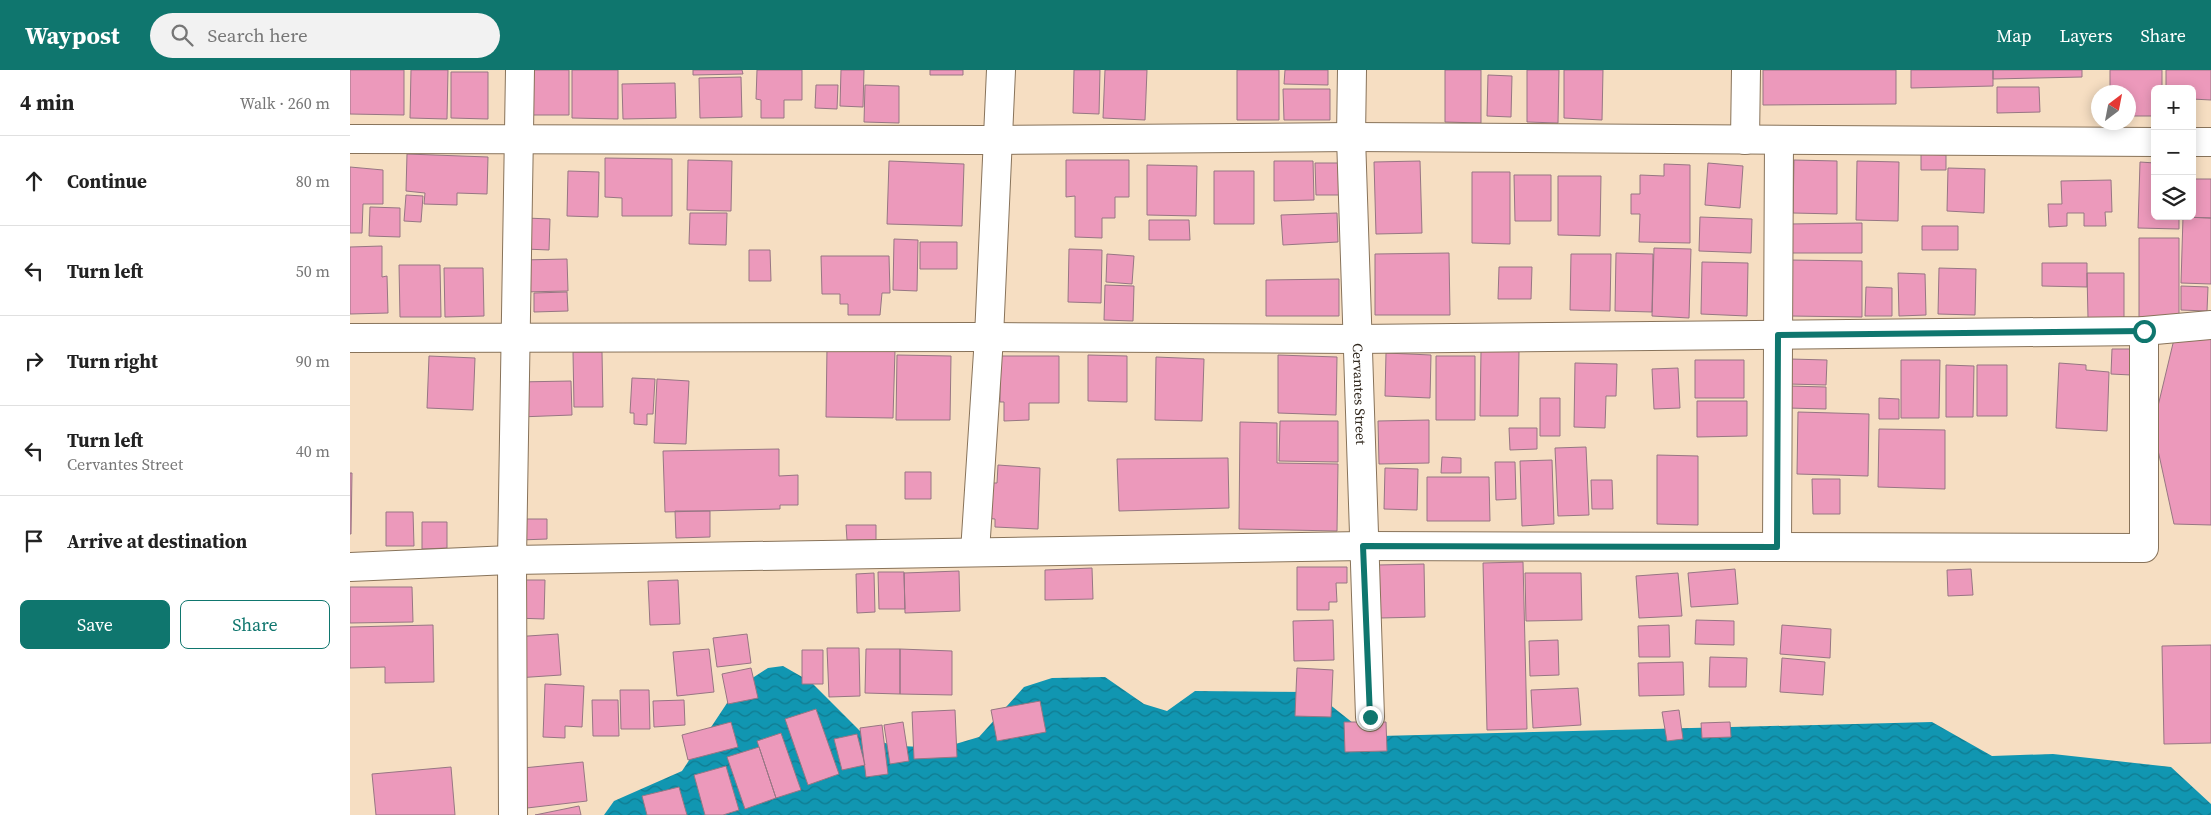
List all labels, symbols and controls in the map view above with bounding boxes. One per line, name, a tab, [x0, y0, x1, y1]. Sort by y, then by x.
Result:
search box	[150, 13, 500, 58]
text: Waypost	[25, 19, 120, 52]
icon: search	[168, 21, 196, 49]
text: Search here	[208, 22, 308, 48]
text: Map	[1996, 23, 2031, 48]
text: Layers	[2059, 23, 2112, 48]
text: Share	[2140, 23, 2186, 48]
north arrow	[2091, 85, 2136, 130]
map controls	[2151, 85, 2196, 220]
button: +	[2151, 85, 2196, 130]
text: 4 min	[20, 88, 75, 117]
text: Walk · 260 m	[240, 92, 330, 114]
button: −	[2151, 130, 2196, 175]
icon: ahead	[20, 167, 48, 195]
text: Continue	[67, 168, 147, 194]
text: 80 m	[296, 170, 330, 192]
button: layers	[2151, 175, 2196, 220]
icon: left	[20, 257, 48, 285]
text: Turn left	[67, 258, 143, 284]
text: 50 m	[296, 260, 330, 282]
route start	[2133, 320, 2156, 343]
street label: Cervantes Street	[1348, 343, 1371, 445]
icon: right	[20, 347, 48, 375]
text: Turn right	[67, 348, 158, 374]
text: 90 m	[296, 350, 330, 372]
text: Turn left	[67, 427, 143, 453]
icon: left	[20, 437, 48, 465]
text: 40 m	[296, 440, 330, 462]
text: Cervantes Street	[67, 453, 183, 475]
icon: arrive	[20, 527, 48, 555]
text: Arrive at destination	[67, 528, 247, 554]
button: Save	[20, 600, 170, 649]
button: Share	[180, 600, 330, 649]
route end	[1359, 706, 1382, 729]

